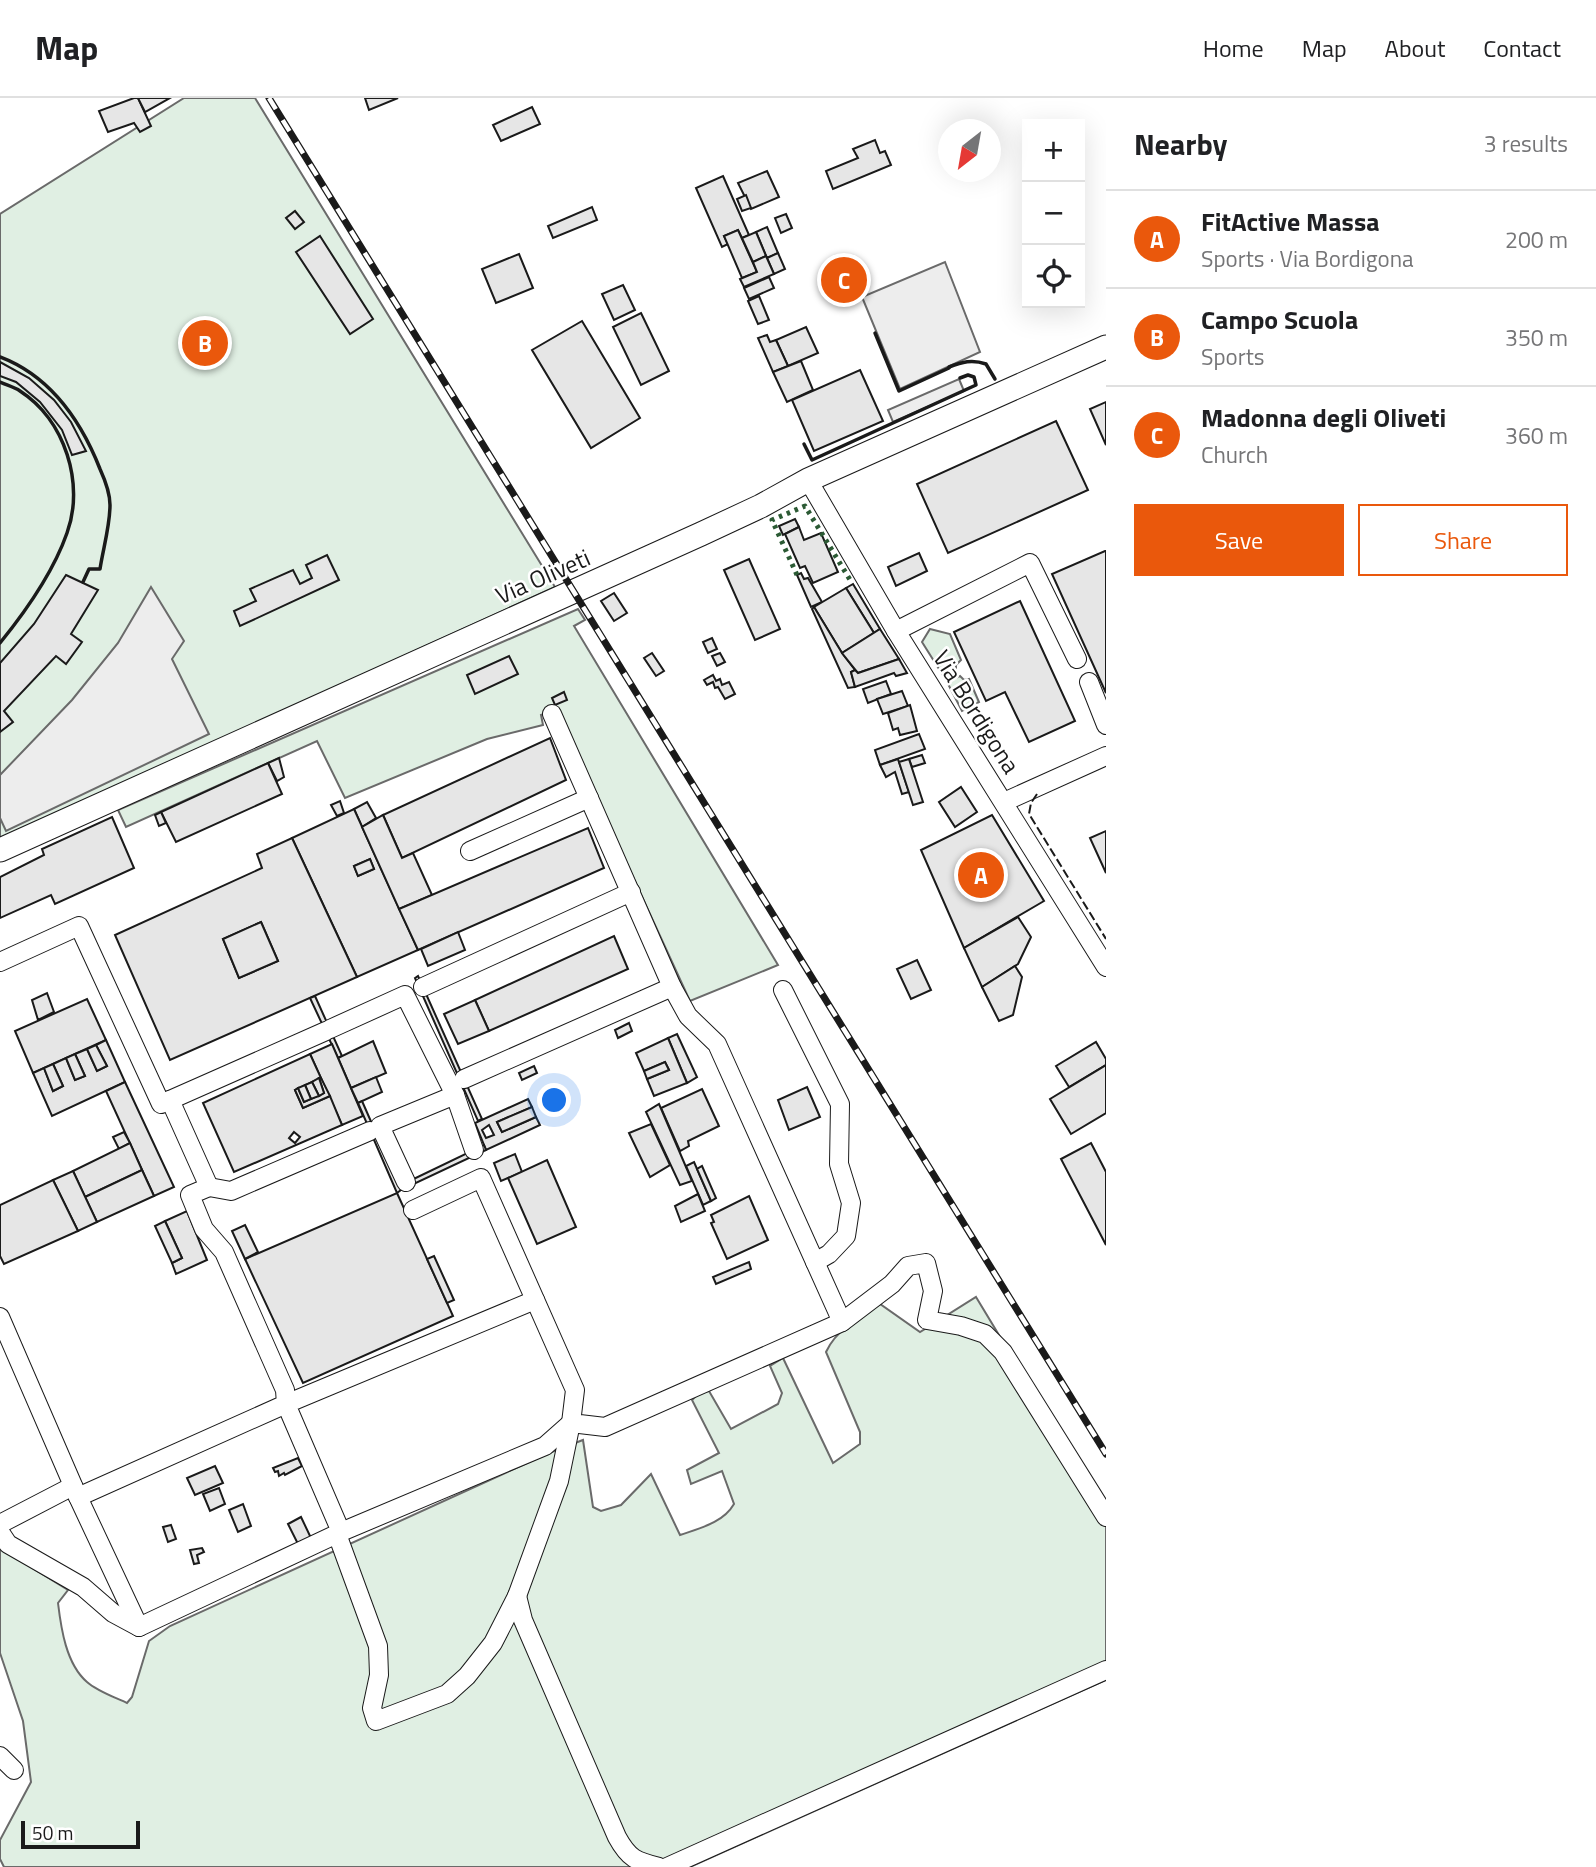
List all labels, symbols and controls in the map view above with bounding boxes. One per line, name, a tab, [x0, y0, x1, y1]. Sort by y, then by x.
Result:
text: Map	[35, 23, 98, 73]
text: Home	[1203, 30, 1264, 66]
text: Map	[1302, 30, 1347, 66]
text: About	[1385, 30, 1445, 66]
text: Contact	[1483, 30, 1561, 66]
north arrow	[938, 119, 1001, 182]
map controls	[1022, 119, 1085, 308]
button: +	[1022, 119, 1085, 182]
text: Nearby	[1134, 121, 1227, 167]
text: 3 results	[1484, 126, 1568, 161]
button: −	[1022, 182, 1085, 245]
text: FitActive Massa	[1201, 202, 1379, 241]
text: A	[1150, 222, 1164, 257]
text: 200 m	[1505, 222, 1568, 257]
text: Sports · Via Bordigona	[1201, 241, 1414, 276]
button: locate	[1022, 245, 1085, 308]
pin: C	[821, 254, 867, 306]
text: Campo Scuola	[1201, 300, 1358, 339]
pin: B	[182, 317, 228, 369]
text: B	[1150, 320, 1164, 355]
text: 350 m	[1505, 320, 1568, 355]
text: Sports	[1201, 339, 1264, 374]
text: Madonna degli Oliveti	[1201, 398, 1446, 437]
text: C	[1151, 418, 1163, 453]
text: 360 m	[1505, 418, 1568, 453]
text: Church	[1201, 437, 1268, 472]
button: Save	[1134, 504, 1344, 576]
button: Share	[1358, 504, 1568, 576]
street label: Via Oliveti	[489, 539, 596, 613]
street label: Via Bordigona	[925, 643, 1029, 780]
pin: A	[958, 849, 1004, 901]
your location	[537, 1083, 571, 1117]
scale bar	[21, 1818, 140, 1850]
text: 50 m	[32, 1818, 73, 1847]

